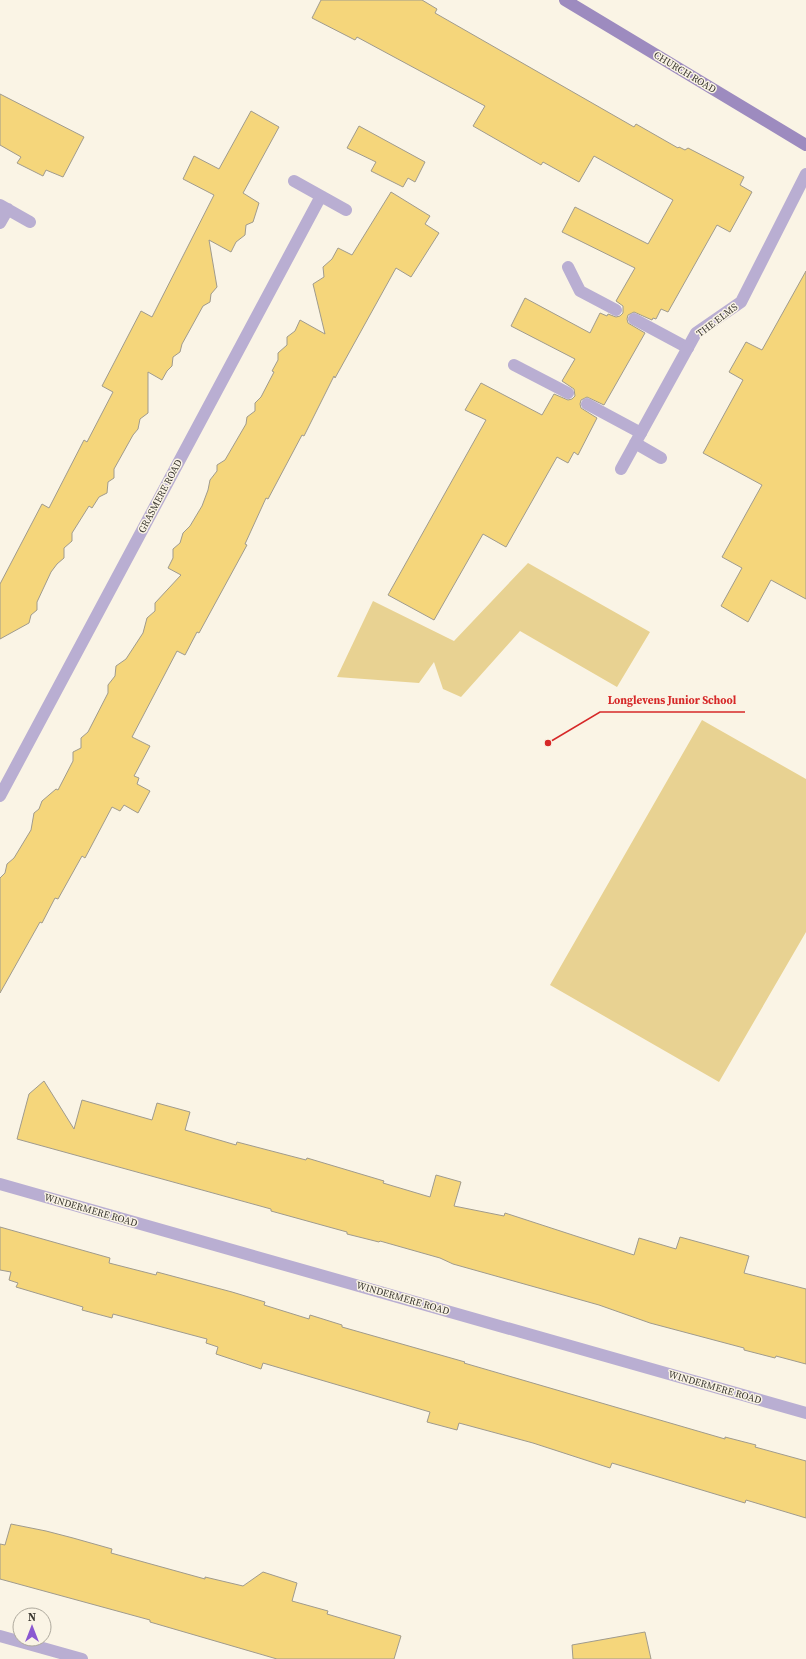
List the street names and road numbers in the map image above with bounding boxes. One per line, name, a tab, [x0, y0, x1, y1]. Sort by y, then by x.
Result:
street label: CHURCH ROAD	[651, 48, 719, 96]
street label: THE ELMS	[694, 300, 740, 340]
street label: GRASMERE ROAD	[135, 457, 185, 535]
street label: WINDERMERE ROAD	[43, 1190, 139, 1230]
street label: WINDERMERE ROAD	[355, 1278, 451, 1318]
street label: WINDERMERE ROAD	[667, 1367, 763, 1407]

